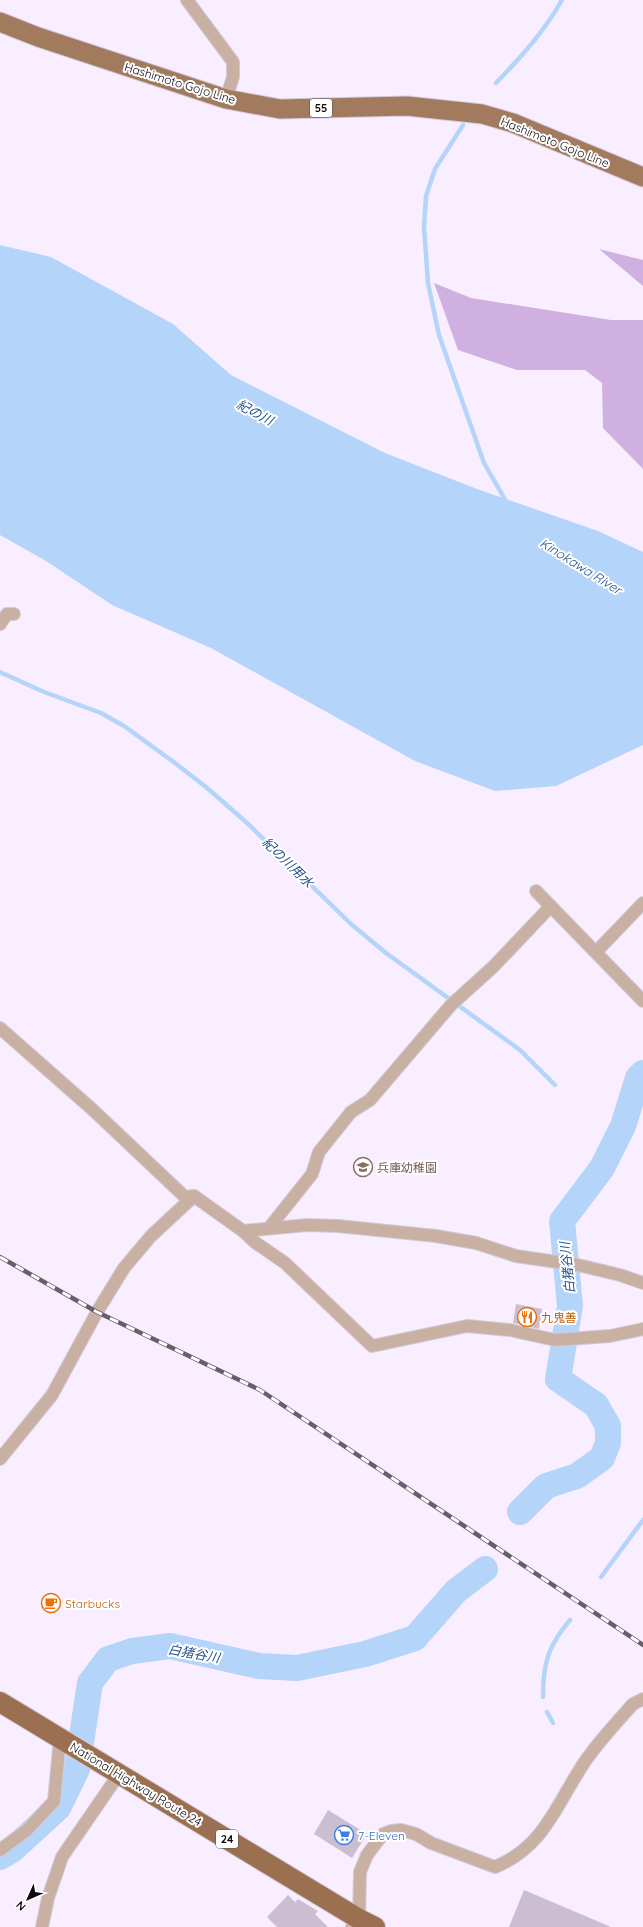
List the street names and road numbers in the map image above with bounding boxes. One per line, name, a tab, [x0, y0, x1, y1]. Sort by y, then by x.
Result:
street label: Hashimoto Gojo Line	[122, 59, 238, 107]
road number: 55	[310, 99, 332, 117]
street label: Hashimoto Gojo Line	[499, 113, 612, 171]
street label: National Highway Route 24	[67, 1739, 205, 1829]
road number: 24	[216, 1830, 238, 1848]

